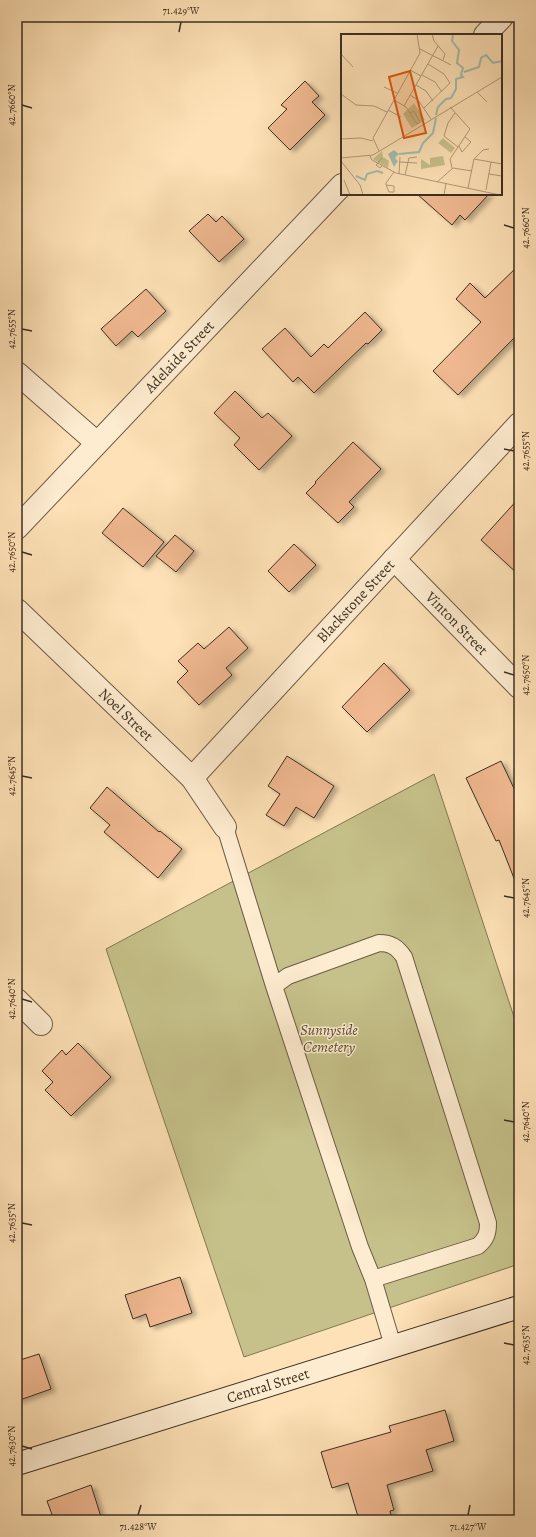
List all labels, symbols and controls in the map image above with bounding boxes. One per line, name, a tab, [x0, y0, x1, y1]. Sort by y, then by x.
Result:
text: 71.429°W	[163, 4, 200, 17]
inset map	[341, 34, 502, 195]
text: 42.7660°N	[5, 84, 18, 126]
text: 42.7660°N	[519, 207, 532, 249]
text: 42.7655°N	[5, 309, 18, 349]
street label: Adelaide Street	[139, 316, 219, 398]
text: 42.7655°N	[519, 431, 532, 471]
text: 42.7650°N	[5, 532, 18, 573]
street label: Blackstone Street	[312, 555, 399, 647]
street label: Vinton Street	[421, 586, 493, 660]
text: 42.7650°N	[519, 655, 532, 696]
street label: Noel Street	[94, 684, 158, 745]
text: 42.7645°N	[5, 756, 18, 796]
text: 42.7645°N	[519, 878, 532, 918]
text: 42.7640°N	[5, 978, 18, 1020]
park label: Sunnyside Cemetery	[300, 1020, 358, 1057]
text: 42.7640°N	[519, 1101, 532, 1143]
text: 42.7635°N	[5, 1203, 18, 1243]
text: 42.7635°N	[519, 1325, 532, 1365]
street label: Central Street	[224, 1363, 312, 1408]
text: 42.7630°N	[5, 1426, 18, 1466]
text: 71.428°W	[119, 1520, 157, 1533]
text: 71.427°W	[450, 1520, 487, 1533]

